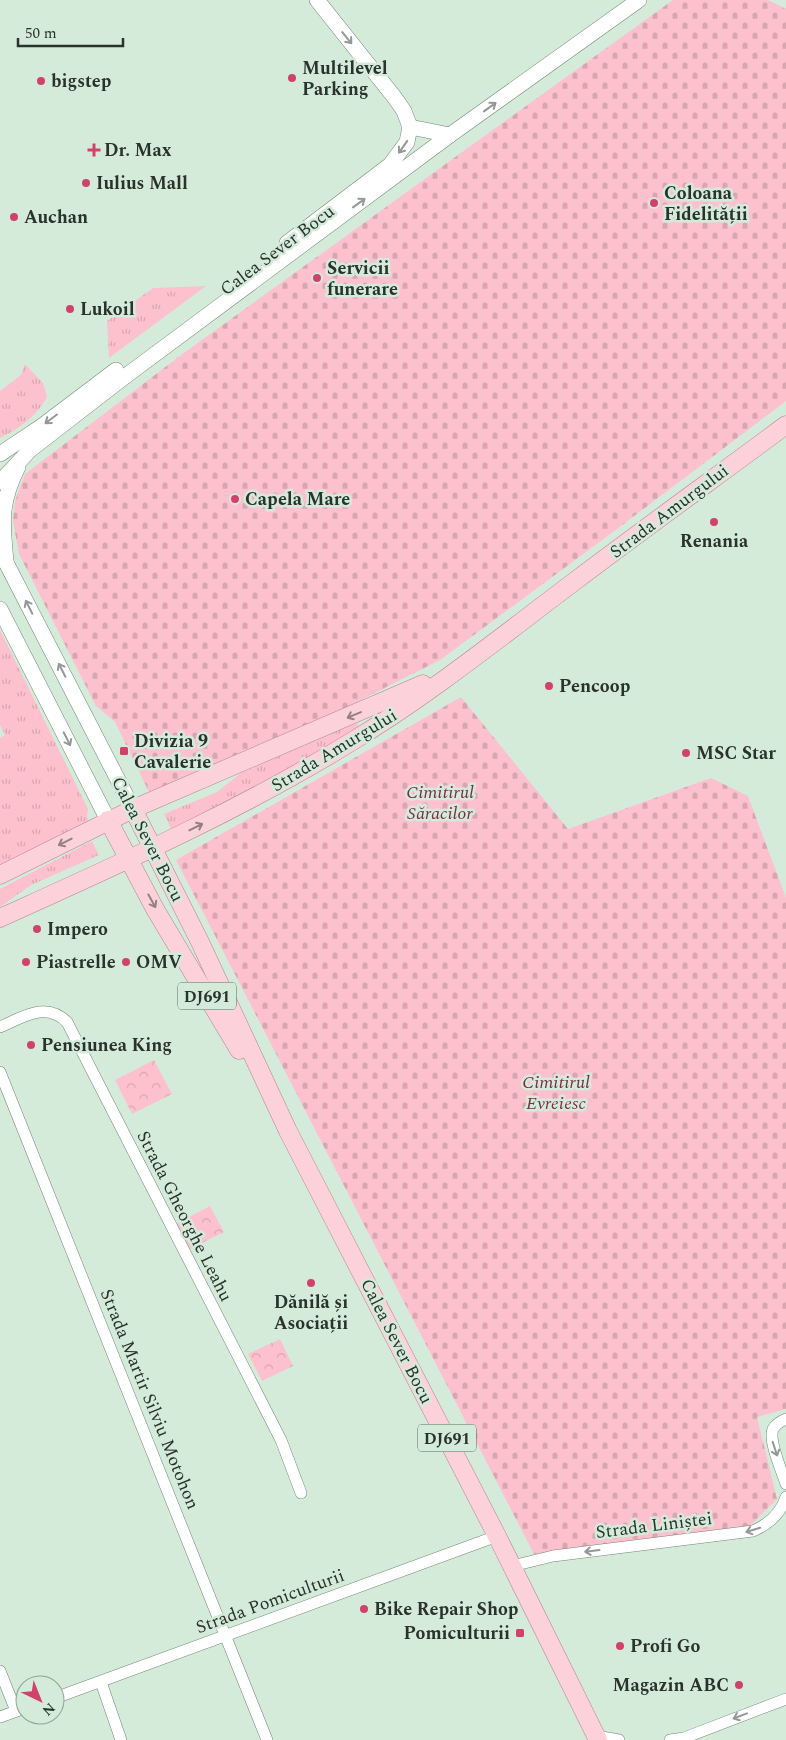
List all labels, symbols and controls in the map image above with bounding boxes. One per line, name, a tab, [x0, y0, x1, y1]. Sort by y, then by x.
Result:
scale bar	[18, 15, 122, 47]
text: 50 m	[25, 22, 57, 45]
one-way arrow	[342, 31, 353, 44]
place label: Multilevel Parking	[302, 55, 388, 103]
place label: bigstep	[51, 68, 111, 95]
marker: Multilevel Parking	[286, 72, 298, 84]
marker: bigstep	[35, 75, 47, 87]
one-way arrow	[483, 102, 497, 112]
place label: Dr. Max	[104, 137, 172, 164]
one-way arrow	[398, 140, 408, 154]
marker: Dr. Max	[88, 144, 100, 156]
place label: Iulius Mall	[96, 170, 188, 197]
marker: Iulius Mall	[80, 177, 92, 189]
place label: Coloana Fidelității	[664, 180, 748, 228]
marker: Coloana Fidelității	[648, 197, 660, 209]
street label: Calea Sever Bocu	[214, 198, 340, 303]
one-way arrow	[352, 198, 365, 209]
place label: Auchan	[24, 204, 88, 231]
marker: Auchan	[8, 211, 20, 223]
place label: Servicii funerare	[327, 255, 398, 303]
marker: Servicii funerare	[311, 272, 323, 284]
place label: Lukoil	[80, 296, 135, 323]
marker: Lukoil	[64, 303, 76, 315]
one-way arrow	[44, 414, 58, 424]
street label: Strada Amurgului	[604, 458, 735, 565]
place label: Capela Mare	[245, 486, 350, 513]
marker: Capela Mare	[229, 493, 241, 505]
marker: Renania	[708, 516, 720, 528]
place label: Renania	[680, 528, 749, 555]
one-way arrow	[24, 599, 34, 614]
one-way arrow	[57, 663, 66, 678]
place label: Pencoop	[559, 673, 630, 700]
marker: Pencoop	[543, 680, 555, 692]
street label: Strada Amurgului	[266, 702, 402, 799]
one-way arrow	[347, 710, 362, 720]
place label: Divizia 9 Cavalerie	[134, 728, 211, 776]
one-way arrow	[62, 732, 72, 747]
place label: MSC Star	[696, 740, 776, 767]
marker: Divizia 9 Cavalerie	[118, 745, 130, 757]
marker: MSC Star	[680, 747, 692, 759]
street label: Calea Sever Bocu	[104, 772, 191, 907]
park label: Cimitirul Săracilor	[406, 779, 474, 827]
one-way arrow	[188, 822, 203, 831]
one-way arrow	[57, 837, 72, 847]
one-way arrow	[147, 894, 157, 908]
place label: Impero	[47, 916, 108, 943]
marker: Impero	[31, 923, 43, 935]
place label: Piastrelle	[36, 949, 116, 976]
place label: OMV	[136, 949, 182, 976]
marker: Piastrelle	[20, 956, 32, 968]
marker: OMV	[120, 956, 132, 968]
road number: DJ691	[178, 982, 236, 1009]
place label: Pensiunea King	[41, 1032, 172, 1059]
marker: Pensiunea King	[25, 1039, 37, 1051]
park label: Cimitirul Evreiesc	[522, 1069, 590, 1117]
street label: Strada Gheorghe Leahu	[130, 1126, 239, 1306]
street label: Calea Sever Bocu	[353, 1274, 440, 1409]
marker: Dănilă și Asociații	[305, 1277, 317, 1289]
street label: Strada Martir Silviu Motohon	[93, 1285, 206, 1514]
place label: Dănilă și Asociații	[274, 1289, 348, 1337]
road number: DJ691	[418, 1425, 476, 1452]
one-way arrow	[770, 1441, 780, 1457]
street label: Strada Liniștei	[594, 1505, 714, 1546]
one-way arrow	[746, 1525, 762, 1535]
one-way arrow	[585, 1546, 601, 1556]
street label: Strada Pomiculturii	[192, 1562, 348, 1641]
place label: Bike Repair Shop	[374, 1596, 518, 1623]
marker: Bike Repair Shop	[358, 1603, 370, 1615]
place label: Pomiculturii	[404, 1620, 510, 1647]
marker: Pomiculturii	[514, 1627, 526, 1639]
place label: Profi Go	[630, 1633, 701, 1660]
marker: Profi Go	[614, 1640, 626, 1652]
place label: Magazin ABC	[613, 1672, 729, 1699]
north arrow	[15, 1675, 65, 1725]
marker: Magazin ABC	[733, 1679, 745, 1691]
text: N	[37, 1698, 60, 1721]
one-way arrow	[733, 1712, 749, 1721]

